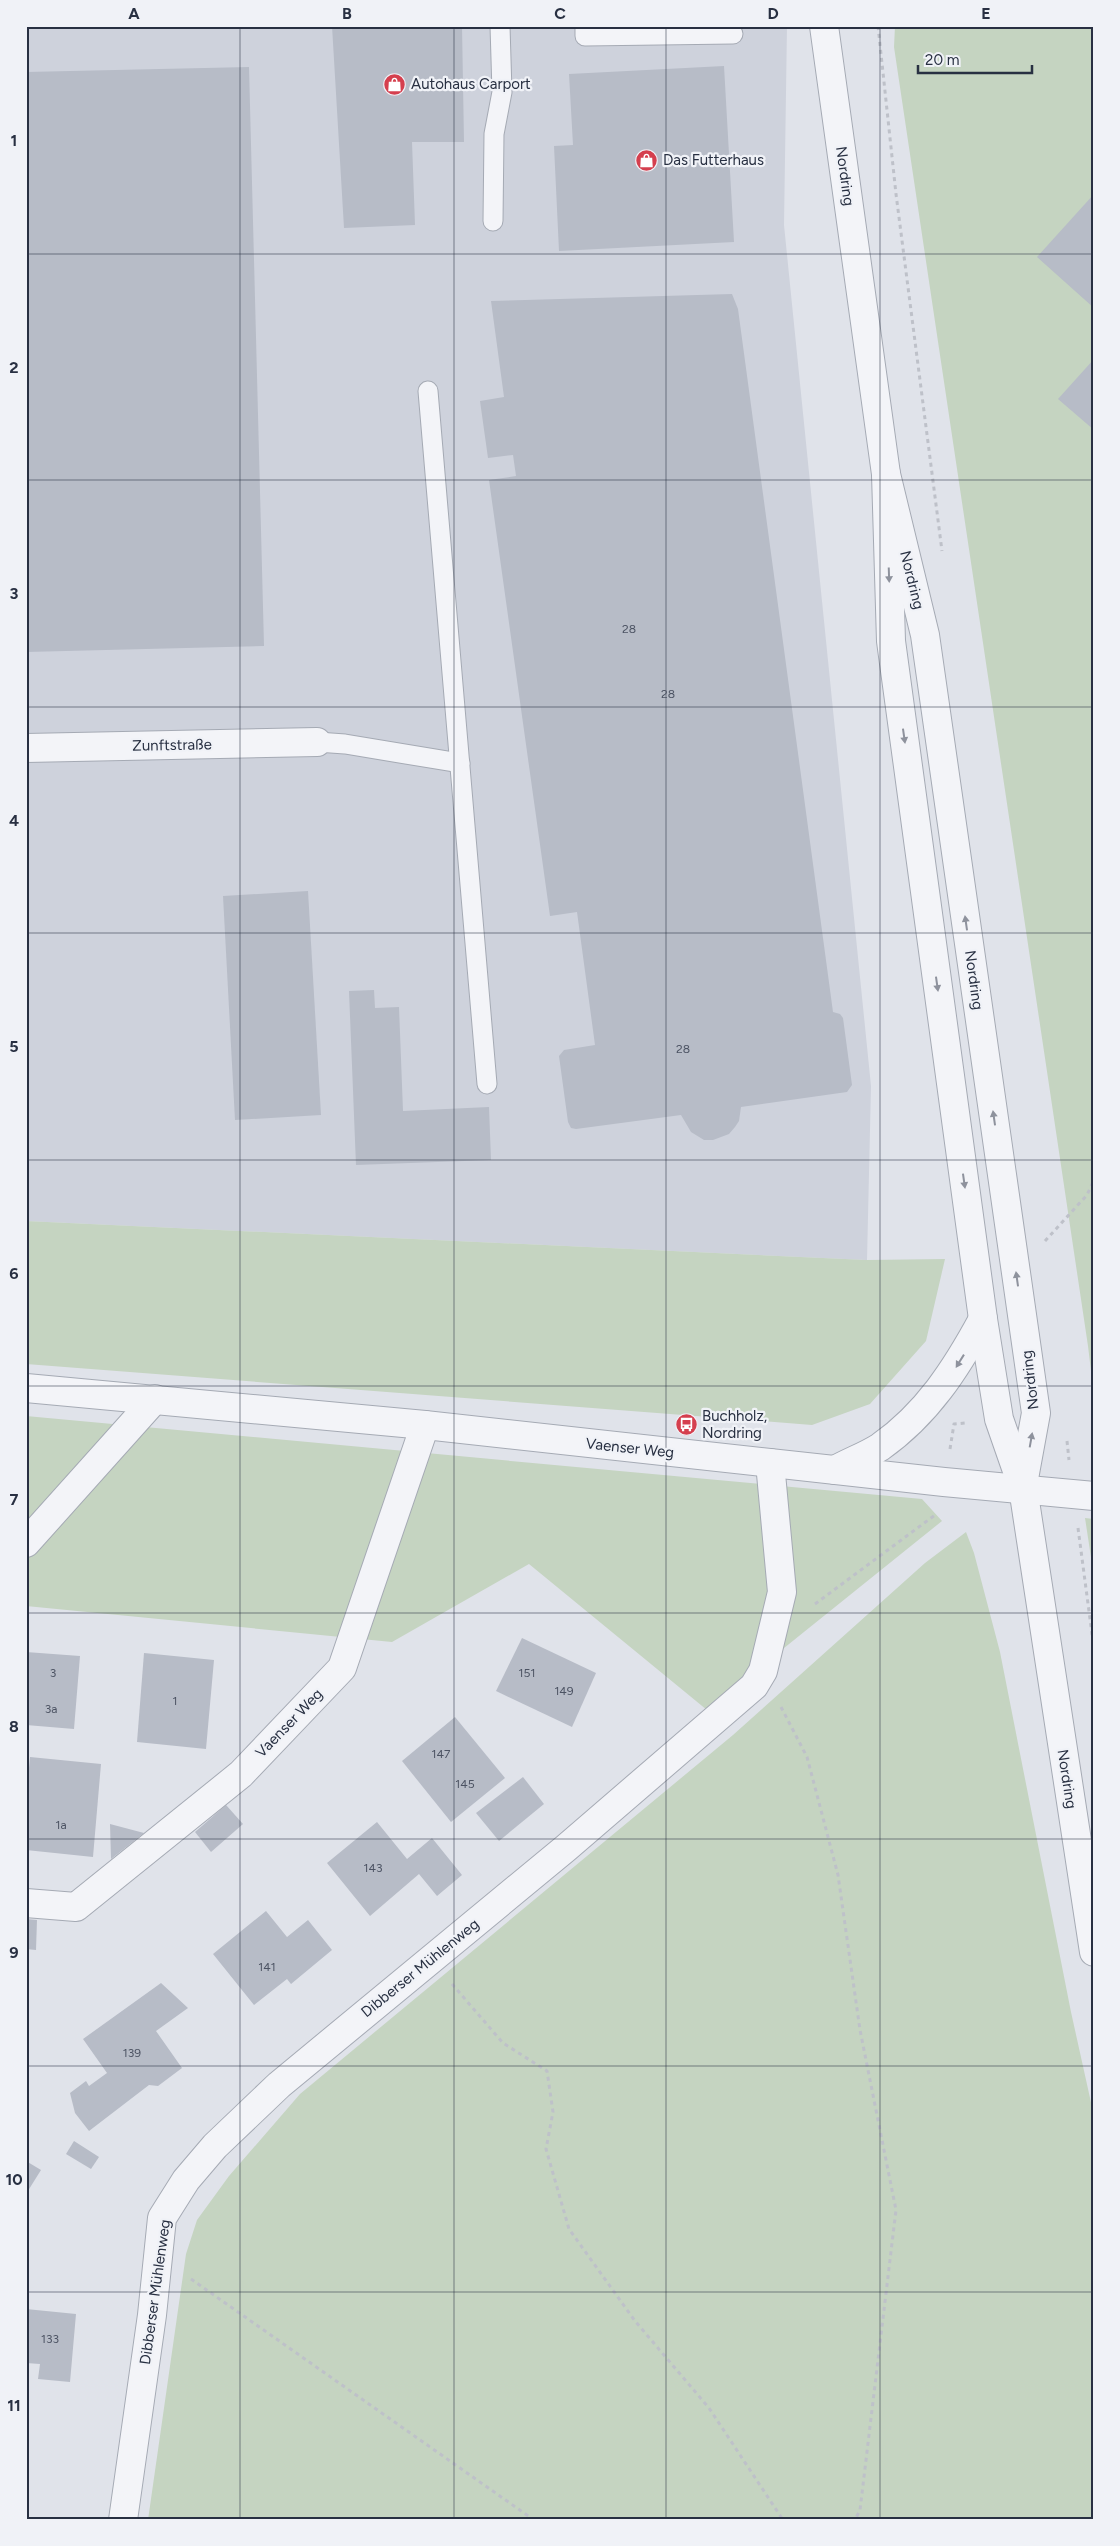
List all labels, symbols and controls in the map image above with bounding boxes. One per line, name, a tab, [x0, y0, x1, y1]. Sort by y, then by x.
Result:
text: A	[128, 4, 140, 23]
text: B	[342, 4, 352, 23]
text: C	[554, 4, 566, 23]
text: D	[767, 4, 779, 23]
text: E	[981, 4, 991, 23]
scale bar	[918, 42, 1031, 74]
text: 20 m	[925, 51, 959, 69]
shop icon: Autohaus Carport	[383, 72, 407, 96]
place label: Autohaus Carport	[411, 75, 531, 93]
text: 1	[11, 131, 17, 150]
street label: Nordring	[832, 145, 858, 207]
shop icon: Das Futterhaus	[635, 148, 659, 172]
place label: Das Futterhaus	[663, 151, 764, 169]
text: 2	[9, 358, 19, 377]
street label: Nordring	[896, 549, 928, 611]
one-way arrow	[885, 567, 893, 583]
text: 3	[10, 584, 19, 603]
house number: 28	[622, 622, 636, 636]
house number: 28	[661, 687, 675, 701]
one-way arrow	[900, 729, 908, 745]
street label: Zunftstraße	[132, 735, 212, 755]
text: 4	[9, 811, 19, 830]
one-way arrow	[962, 914, 970, 930]
street label: Nordring	[961, 949, 987, 1011]
one-way arrow	[933, 977, 941, 993]
text: 5	[9, 1037, 19, 1056]
house number: 28	[676, 1042, 690, 1056]
one-way arrow	[990, 1110, 998, 1126]
one-way arrow	[960, 1173, 968, 1189]
text: 6	[9, 1264, 19, 1283]
one-way arrow	[1012, 1271, 1020, 1287]
street label: Nordring	[1017, 1349, 1043, 1411]
one-way arrow	[955, 1355, 964, 1368]
place label: Buchholz, Nordring	[702, 1407, 767, 1442]
bus stop icon: Buchholz, Nordring	[674, 1413, 698, 1437]
one-way arrow	[1027, 1432, 1035, 1448]
street label: Vaenser Weg	[585, 1434, 675, 1462]
text: 7	[10, 1490, 19, 1509]
house number: 3	[50, 1666, 56, 1680]
house number: 151	[519, 1666, 535, 1680]
house number: 149	[554, 1684, 574, 1698]
street label: Vaenser Weg	[252, 1685, 326, 1761]
house number: 1	[173, 1694, 177, 1708]
house number: 3a	[45, 1702, 57, 1716]
text: 8	[9, 1717, 19, 1736]
house number: 147	[432, 1747, 451, 1761]
street label: Nordring	[1053, 1748, 1081, 1810]
house number: 145	[455, 1777, 475, 1791]
house number: 1a	[55, 1818, 67, 1832]
house number: 143	[364, 1861, 382, 1875]
street label: Dibberser Mühlenweg	[357, 1915, 483, 2021]
text: 9	[9, 1943, 19, 1962]
house number: 141	[258, 1960, 276, 1974]
house number: 139	[123, 2046, 141, 2060]
text: 10	[5, 2170, 23, 2189]
street label: Dibberser Mühlenweg	[136, 2218, 174, 2366]
house number: 133	[41, 2332, 59, 2346]
text: 11	[7, 2396, 21, 2415]

